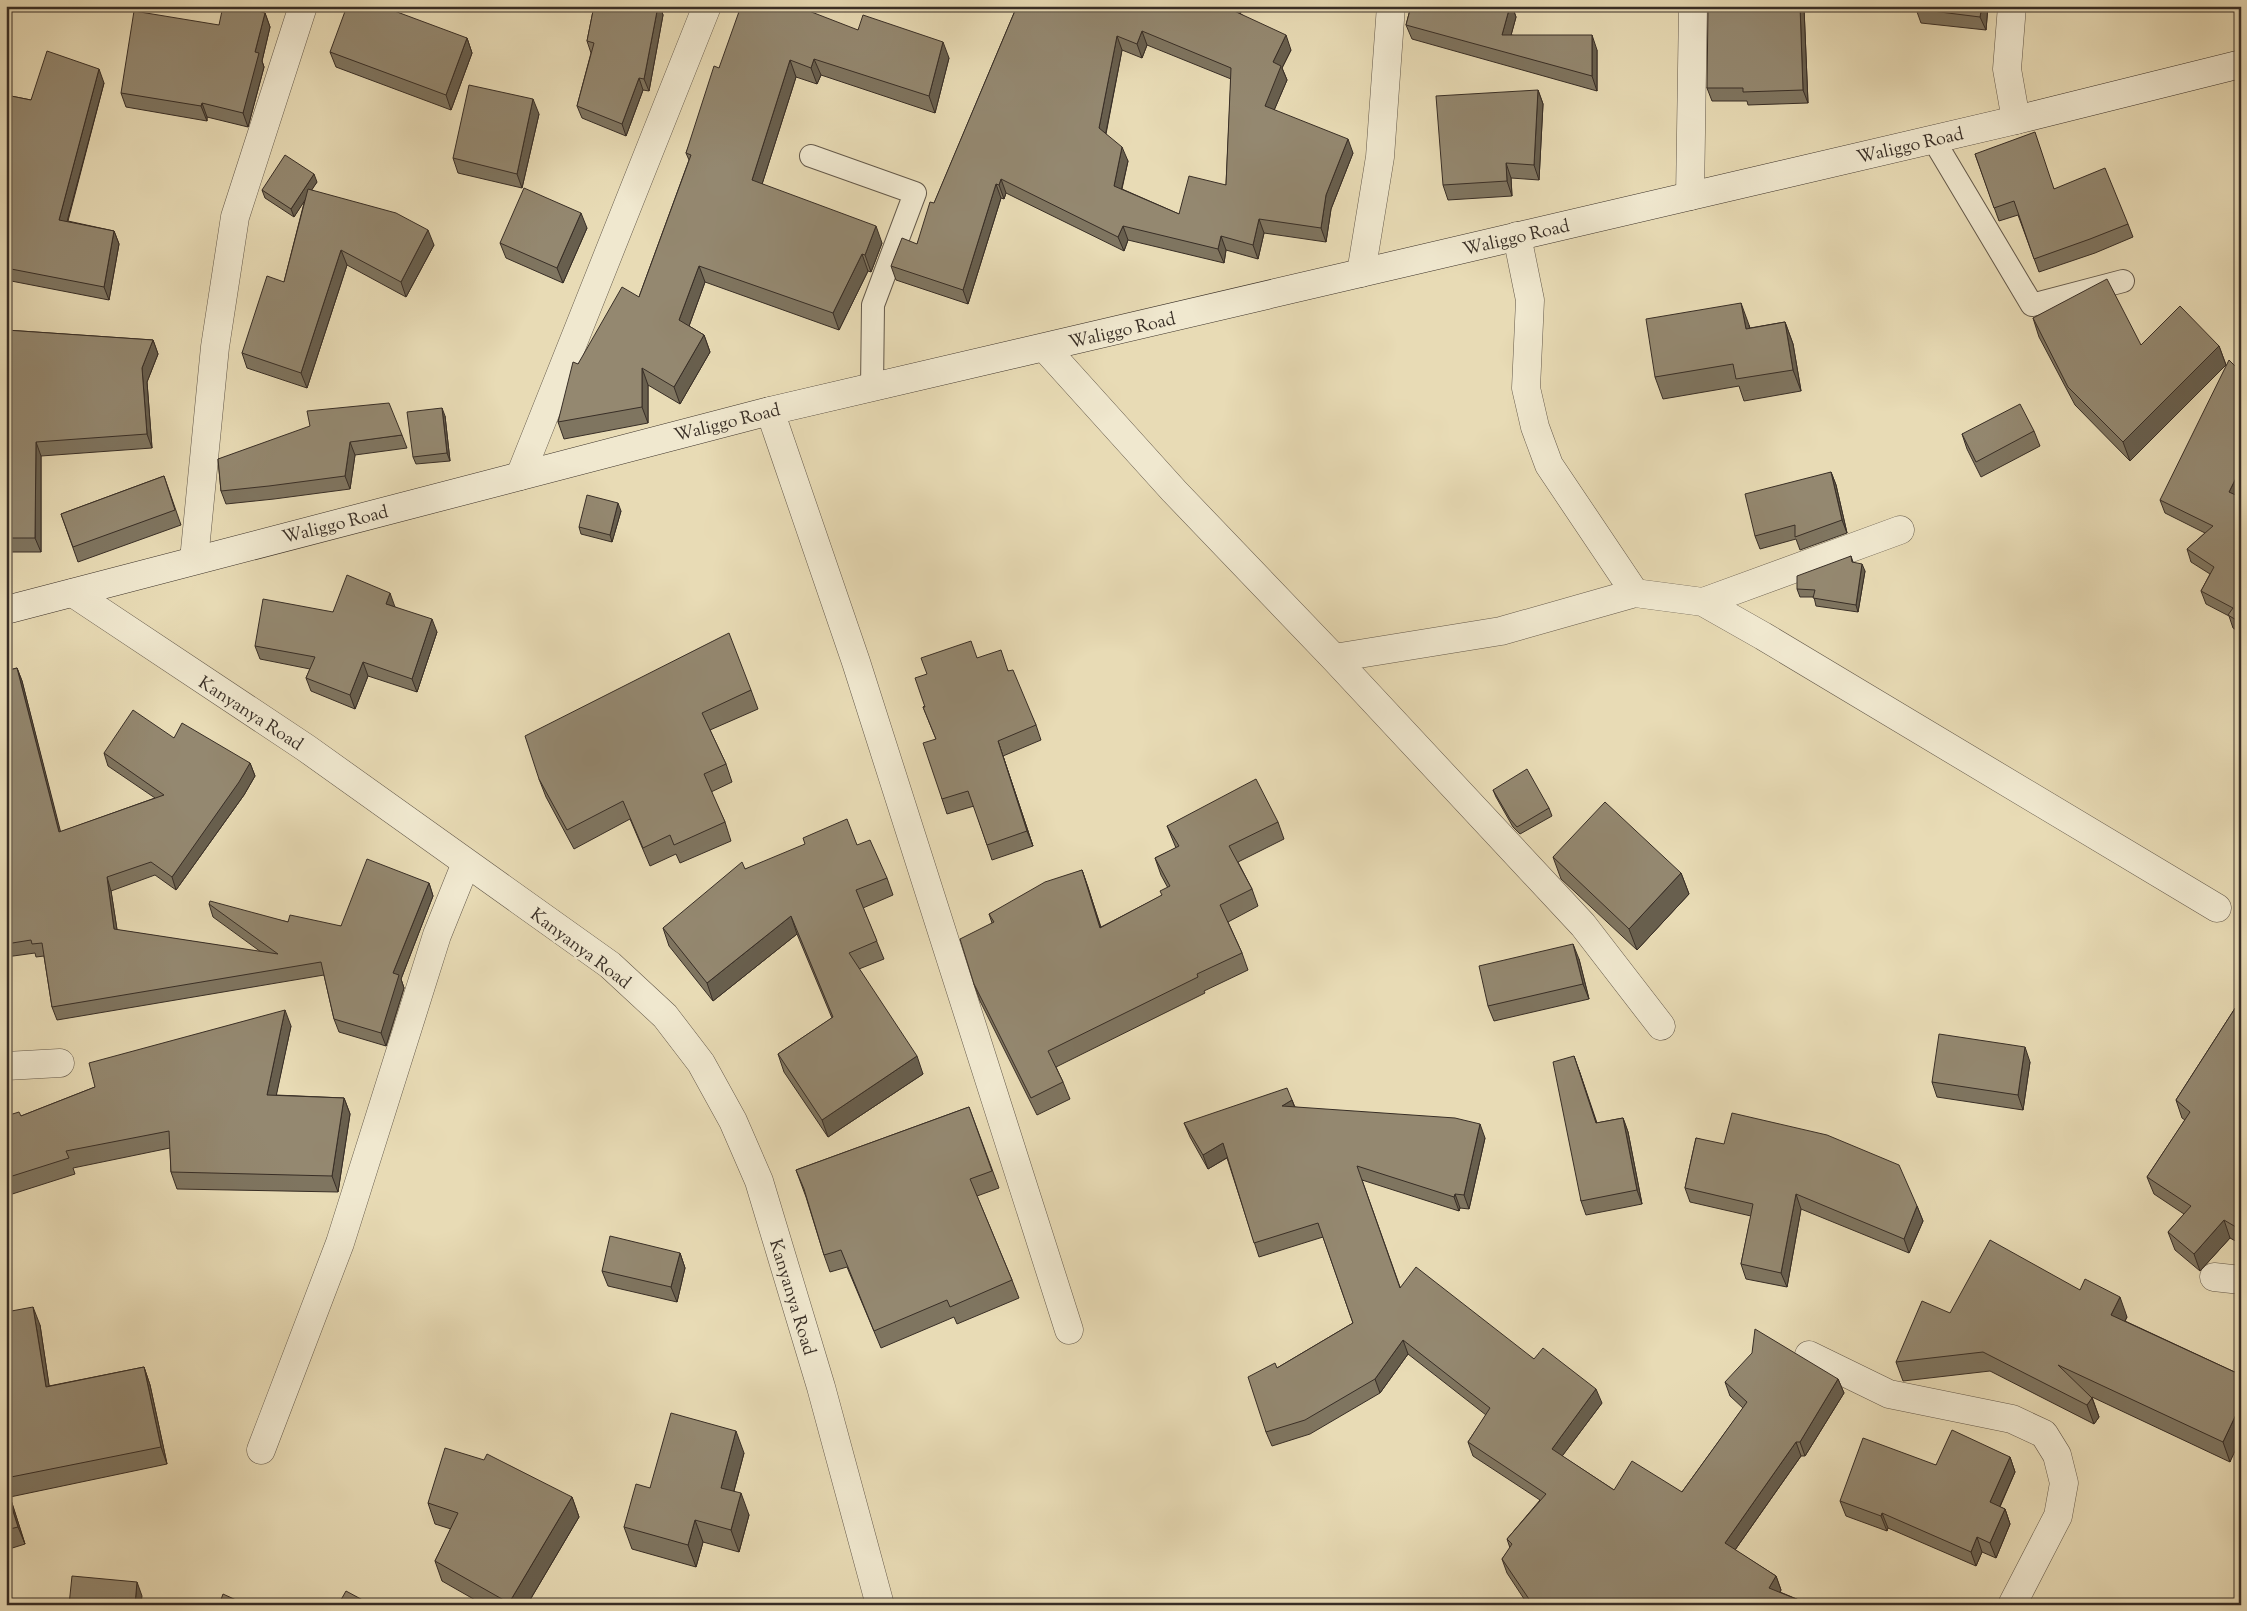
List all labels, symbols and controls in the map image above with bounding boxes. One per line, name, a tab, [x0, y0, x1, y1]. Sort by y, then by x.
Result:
street label: Waliggo Road	[1855, 122, 1966, 172]
street label: Waliggo Road	[1461, 214, 1572, 264]
street label: Waliggo Road	[1067, 307, 1178, 357]
street label: Waliggo Road	[672, 398, 783, 450]
street label: Waliggo Road	[280, 500, 391, 552]
street label: Kanyanya Road	[192, 671, 307, 758]
street label: Kanyanya Road	[524, 903, 636, 996]
street label: Kanyanya Road	[761, 1236, 821, 1359]

